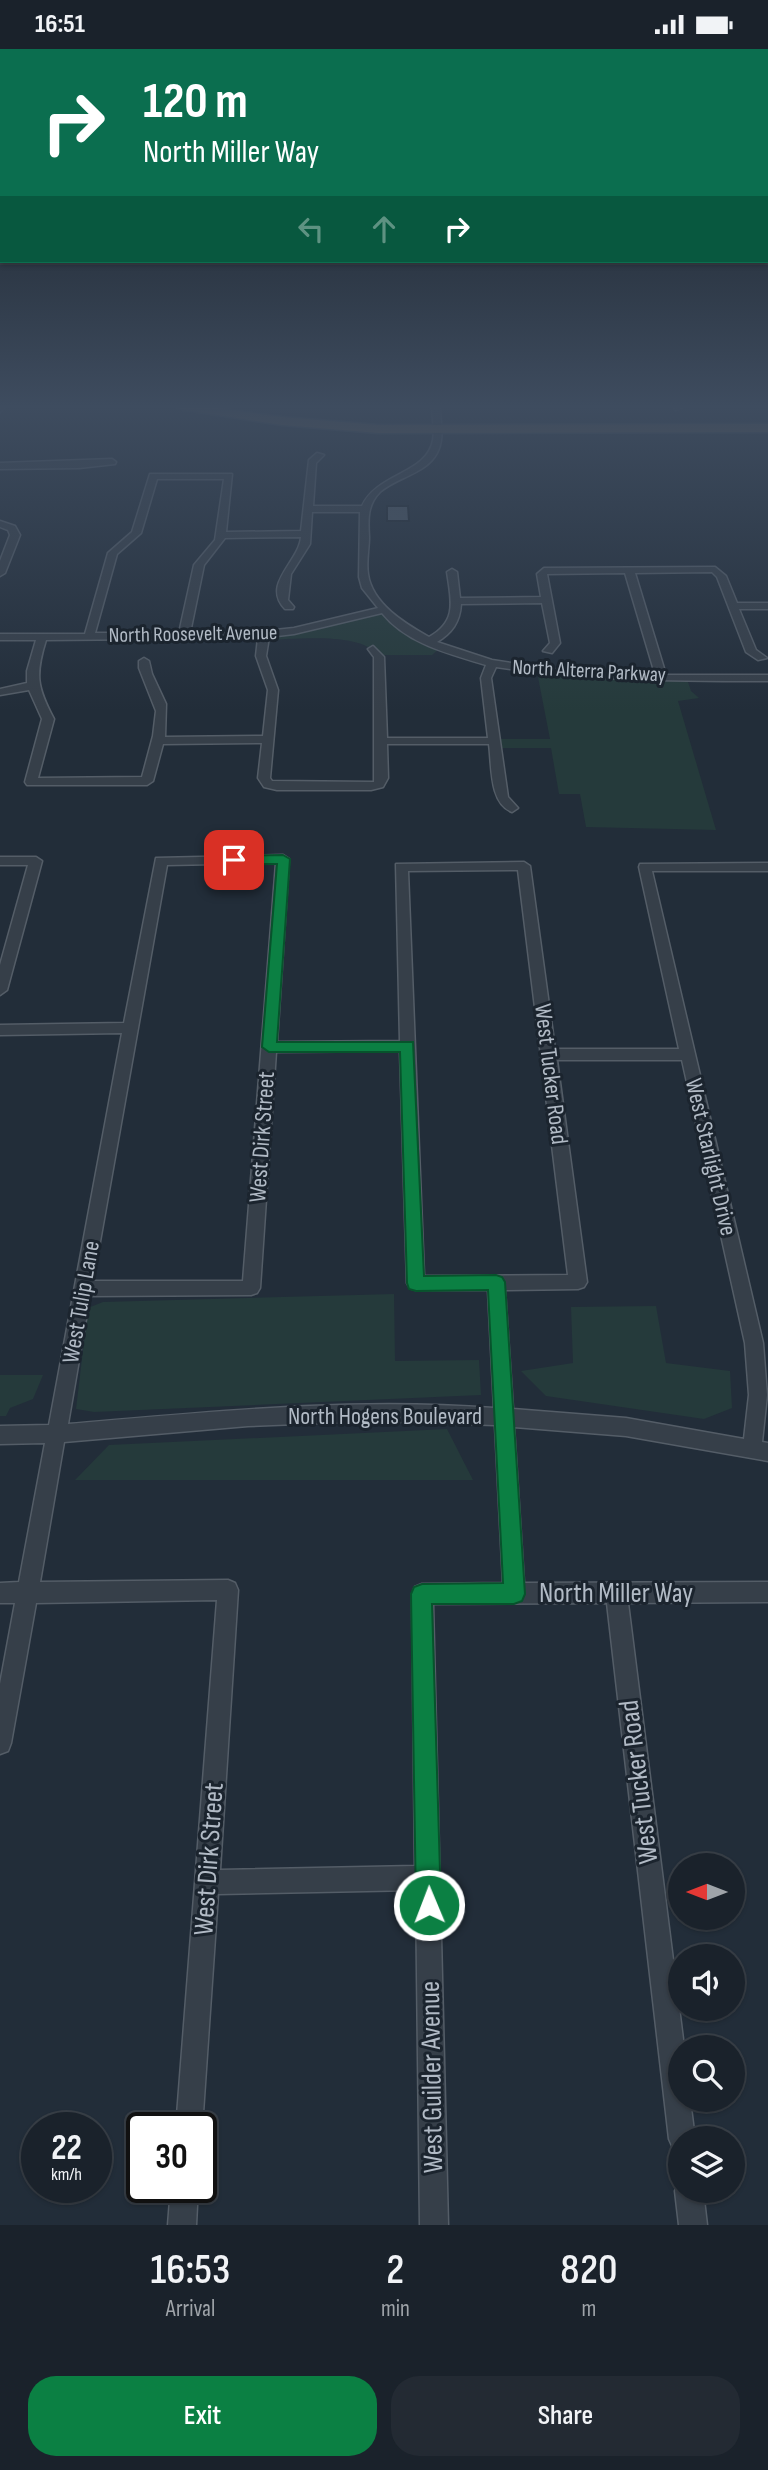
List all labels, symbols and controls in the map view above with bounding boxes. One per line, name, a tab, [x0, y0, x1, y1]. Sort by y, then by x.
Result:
text: 16:51	[35, 9, 85, 40]
text: 120 m	[143, 73, 248, 132]
icon: right	[28, 77, 119, 168]
text: North Miller Way	[143, 133, 319, 172]
icon: left	[292, 210, 330, 248]
icon: ahead	[365, 210, 403, 248]
icon: right	[438, 210, 476, 248]
street label: North Roosevelt Avenue	[109, 620, 277, 648]
street label: North Alterra Parkway	[512, 654, 666, 688]
pin	[204, 830, 264, 890]
icon: arrive	[215, 841, 253, 879]
street label: West Tucker Road	[528, 1002, 574, 1146]
street label: West Dirk Street	[243, 1070, 281, 1204]
street label: West Starlight Drive	[679, 1075, 743, 1239]
street label: West Tulip Lane	[56, 1238, 106, 1366]
street label: North Hogens Boulevard	[288, 1402, 482, 1431]
street label: North Miller Way	[539, 1577, 693, 1610]
street label: West Tucker Road	[613, 1698, 665, 1866]
street label: West Dirk Street	[187, 1781, 231, 1937]
north arrow	[668, 1853, 746, 1930]
map controls	[668, 1853, 745, 2203]
position arrow	[392, 1868, 466, 1942]
button: sound	[668, 1944, 745, 2021]
street label: West Guilder Avenue	[414, 1981, 450, 2173]
button: search	[668, 2035, 745, 2112]
speed limit sign: 30	[126, 2112, 217, 2203]
button: layers	[668, 2126, 745, 2203]
text: 22	[51, 2127, 82, 2170]
text: km/h	[51, 2164, 82, 2185]
text: 16:53	[151, 2245, 230, 2296]
text: 2	[386, 2245, 404, 2296]
text: 820	[560, 2245, 617, 2296]
text: Arrival	[166, 2295, 215, 2323]
text: min	[381, 2295, 410, 2323]
text: m	[581, 2295, 596, 2323]
button: Exit	[28, 2376, 377, 2456]
button: Share	[391, 2376, 740, 2456]

